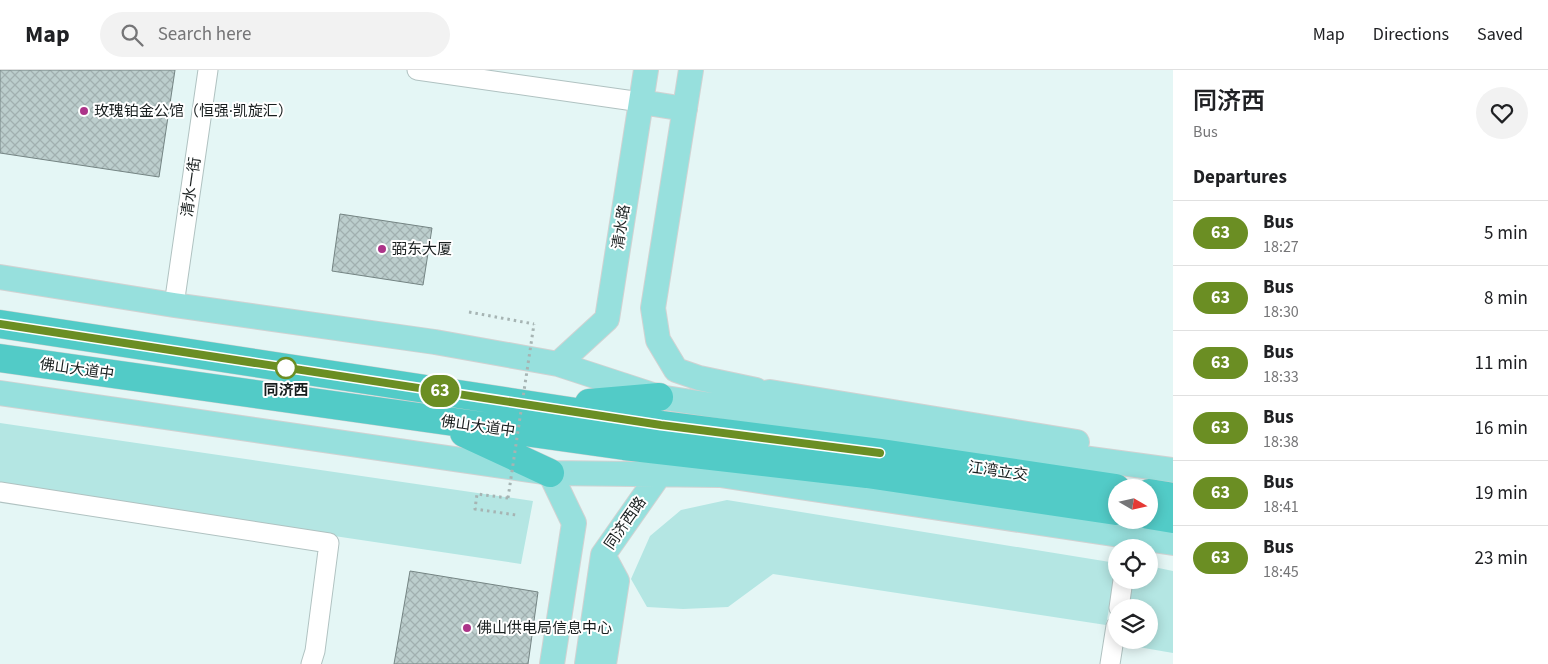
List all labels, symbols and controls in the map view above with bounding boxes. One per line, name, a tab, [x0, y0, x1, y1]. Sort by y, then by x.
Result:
search box	[100, 12, 450, 57]
text: Map	[25, 17, 70, 52]
icon: search	[118, 21, 146, 49]
text: Search here	[158, 21, 251, 48]
text: Map	[1313, 22, 1345, 47]
text: Directions	[1373, 22, 1449, 47]
text: Saved	[1477, 22, 1523, 47]
text: 同济西	[1193, 84, 1265, 119]
button: heart	[1476, 87, 1528, 139]
place label: 玫瑰铂金公馆（恒强·凯旋汇）	[94, 101, 293, 122]
marker: 玫瑰铂金公馆（恒强·凯旋汇）	[78, 105, 90, 117]
text: Bus	[1193, 121, 1218, 143]
street label: 清水一街	[177, 156, 206, 218]
text: Departures	[1193, 164, 1287, 191]
street label: 清水路	[608, 203, 635, 251]
text: Bus	[1263, 209, 1294, 236]
text: 63	[1211, 220, 1230, 245]
text: 5 min	[1484, 220, 1528, 247]
text: 18:27	[1263, 236, 1299, 258]
place label: 弼东大厦	[392, 239, 452, 260]
marker: 弼东大厦	[376, 243, 388, 255]
text: Bus	[1263, 274, 1294, 301]
text: 63	[1211, 285, 1230, 310]
text: 8 min	[1484, 285, 1528, 312]
text: 18:30	[1263, 301, 1299, 323]
text: Bus	[1263, 339, 1294, 366]
text: 63	[1211, 350, 1230, 375]
text: 11 min	[1474, 350, 1528, 377]
street label: 佛山大道中	[38, 354, 116, 385]
marker: 同济西	[275, 357, 297, 379]
text: 18:33	[1263, 366, 1299, 388]
line badge: 63	[418, 375, 462, 407]
text: 63	[430, 378, 450, 403]
place label: 同济西	[263, 380, 309, 401]
text: Bus	[1263, 404, 1294, 431]
street label: 佛山大道中	[439, 411, 517, 442]
text: 63	[1211, 415, 1230, 440]
text: 16 min	[1474, 415, 1528, 442]
text: 18:38	[1263, 431, 1299, 453]
street label: 江湾立交	[967, 457, 1029, 486]
text: Bus	[1263, 469, 1294, 496]
north arrow	[1108, 479, 1158, 529]
map controls	[1108, 479, 1158, 649]
text: 63	[1211, 480, 1230, 505]
text: 19 min	[1474, 480, 1528, 507]
street label: 同济西路	[600, 493, 651, 554]
text: 18:41	[1263, 496, 1299, 518]
text: Bus	[1263, 534, 1294, 561]
button: locate	[1108, 539, 1158, 589]
text: 63	[1211, 545, 1230, 570]
text: 23 min	[1474, 545, 1528, 572]
text: 18:45	[1263, 561, 1299, 583]
button: layers	[1108, 599, 1158, 649]
place label: 佛山供电局信息中心	[477, 618, 612, 639]
marker: 佛山供电局信息中心	[461, 622, 473, 634]

